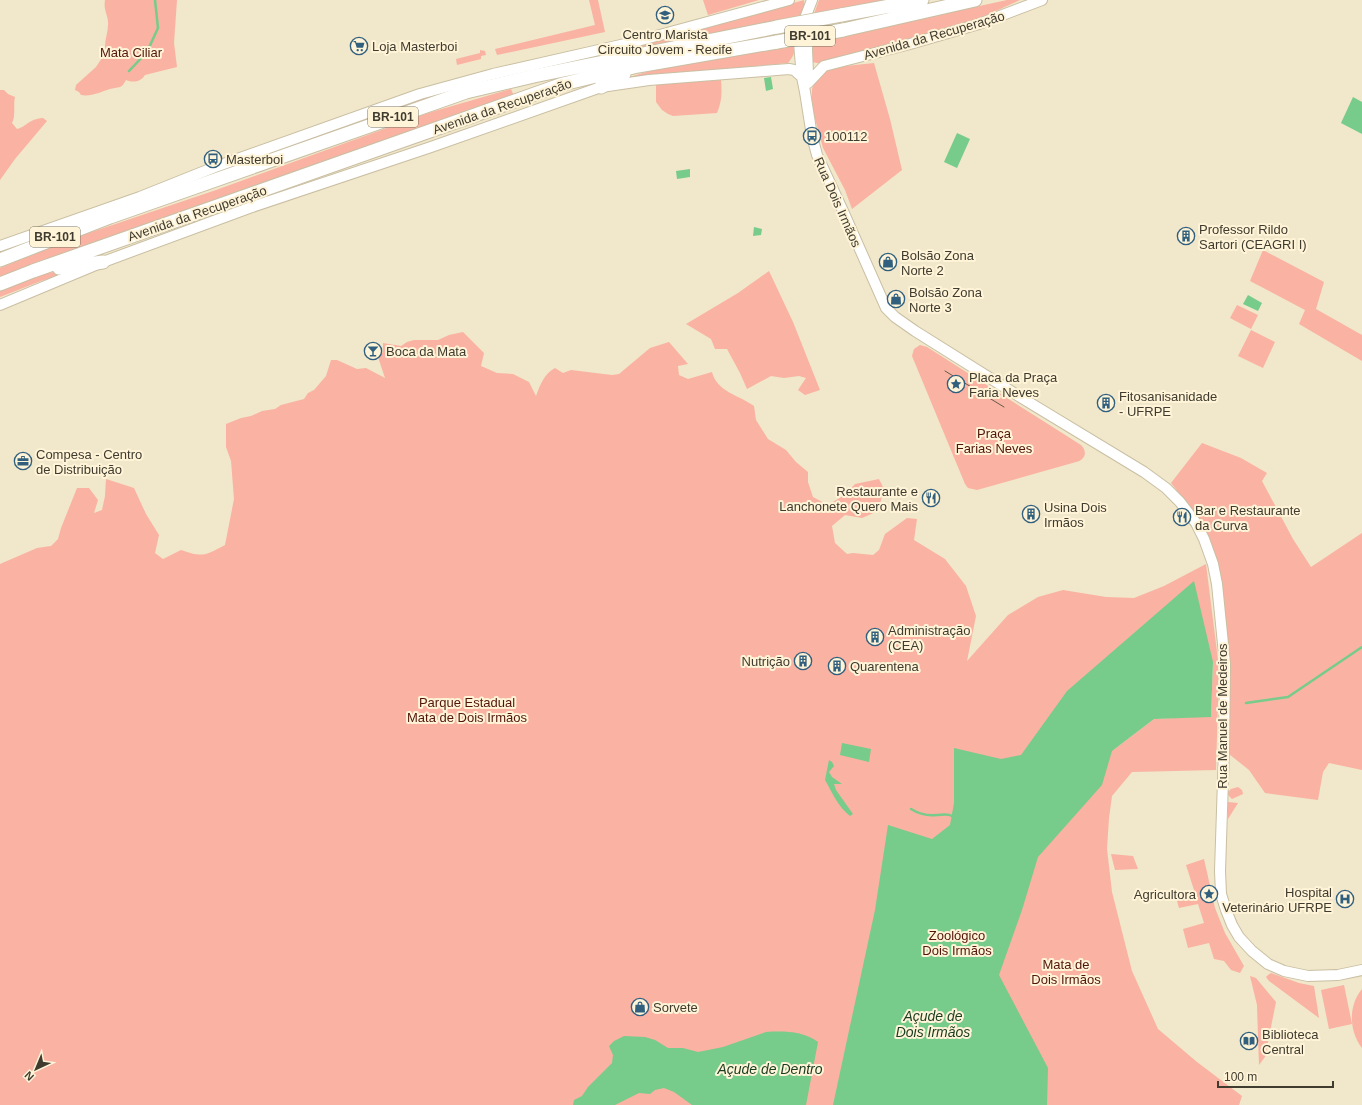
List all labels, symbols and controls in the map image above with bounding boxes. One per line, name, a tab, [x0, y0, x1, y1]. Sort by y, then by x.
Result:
school or university icon: Centro Marista Circuito Jovem - Recife	[655, 5, 675, 25]
street label: Avenida da Recuperação	[862, 8, 1006, 63]
road number: BR-101	[785, 26, 835, 46]
place label: Centro Marista Circuito Jovem - Recife	[598, 27, 732, 57]
supermarket icon: Loja Masterboi	[349, 36, 369, 56]
place label: Loja Masterboi	[372, 39, 457, 54]
park label: Mata Ciliar	[100, 45, 163, 60]
street label: Avenida da Recuperação	[431, 76, 574, 137]
road number: BR-101	[368, 107, 418, 127]
bus stop icon: 100112	[802, 126, 822, 146]
place label: 100112	[825, 129, 867, 144]
bus stop icon: Masterboi	[203, 149, 223, 169]
place label: Masterboi	[226, 152, 283, 167]
street label: Rua Dois Irmãos	[811, 155, 864, 250]
street label: Avenida da Recuperação	[126, 183, 269, 244]
place label: Professor Rildo Sartori (CEAGRI I)	[1199, 222, 1307, 252]
building icon: Professor Rildo Sartori (CEAGRI I)	[1176, 226, 1196, 246]
road number: BR-101	[30, 227, 80, 247]
place label: Bolsão Zona Norte 2	[901, 248, 975, 278]
shop icon: Bolsão Zona Norte 2	[878, 252, 898, 272]
place label: Bolsão Zona Norte 3	[909, 285, 983, 315]
shop icon: Bolsão Zona Norte 3	[886, 289, 906, 309]
bar icon: Boca da Mata	[363, 341, 383, 361]
place label: Boca da Mata	[386, 344, 467, 359]
place label: Placa da Praça Faria Neves	[969, 370, 1058, 400]
place icon: Placa da Praça Faria Neves	[946, 374, 966, 394]
place label: Fitosanisanidade - UFRPE	[1119, 389, 1217, 419]
building icon: Fitosanisanidade - UFRPE	[1096, 393, 1116, 413]
park label: Praça Farias Neves	[956, 426, 1033, 456]
place label: Compesa - Centro de Distribuição	[36, 447, 142, 477]
office icon: Compesa - Centro de Distribuição	[13, 451, 33, 471]
place label: Restaurante e Lanchonete Quero Mais	[779, 484, 918, 514]
restaurant icon: Restaurante e Lanchonete Quero Mais	[921, 488, 941, 508]
place label: Usina Dois Irmãos	[1044, 500, 1107, 530]
place label: Bar e Restaurante da Curva	[1195, 503, 1301, 533]
building icon: Usina Dois Irmãos	[1021, 504, 1041, 524]
restaurant icon: Bar e Restaurante da Curva	[1172, 507, 1192, 527]
place label: Administração (CEA)	[888, 623, 970, 653]
building icon: Administração (CEA)	[865, 627, 885, 647]
street label: Rua Manuel de Medeiros	[1215, 643, 1230, 789]
building icon: Nutrição	[793, 651, 813, 671]
place label: Nutrição	[742, 654, 790, 669]
building icon: Quarentena	[827, 656, 847, 676]
place label: Quarentena	[850, 659, 919, 674]
park label: Parque Estadual Mata de Dois Irmãos	[407, 695, 527, 725]
place icon: Agricultora	[1199, 884, 1219, 904]
place label: Hospital Veterinário UFRPE	[1222, 885, 1332, 915]
place label: Agricultora	[1134, 887, 1197, 902]
hospital icon: Hospital Veterinário UFRPE	[1335, 889, 1355, 909]
park label: Zoológico Dois Irmãos	[922, 928, 992, 958]
park label: Mata de Dois Irmãos	[1031, 957, 1101, 987]
shop icon: Sorvete	[630, 997, 650, 1017]
place label: Sorvete	[653, 1000, 698, 1015]
water label: Açude de Dois Irmãos	[896, 1008, 970, 1040]
place label: Biblioteca Central	[1262, 1027, 1319, 1057]
library icon: Biblioteca Central	[1239, 1031, 1259, 1051]
north arrow	[16, 1049, 56, 1089]
water label: Açude de Dentro	[716, 1061, 823, 1077]
scale bar	[1218, 1063, 1333, 1089]
text: N	[22, 1069, 36, 1083]
text: 100 m	[1224, 1070, 1257, 1084]

